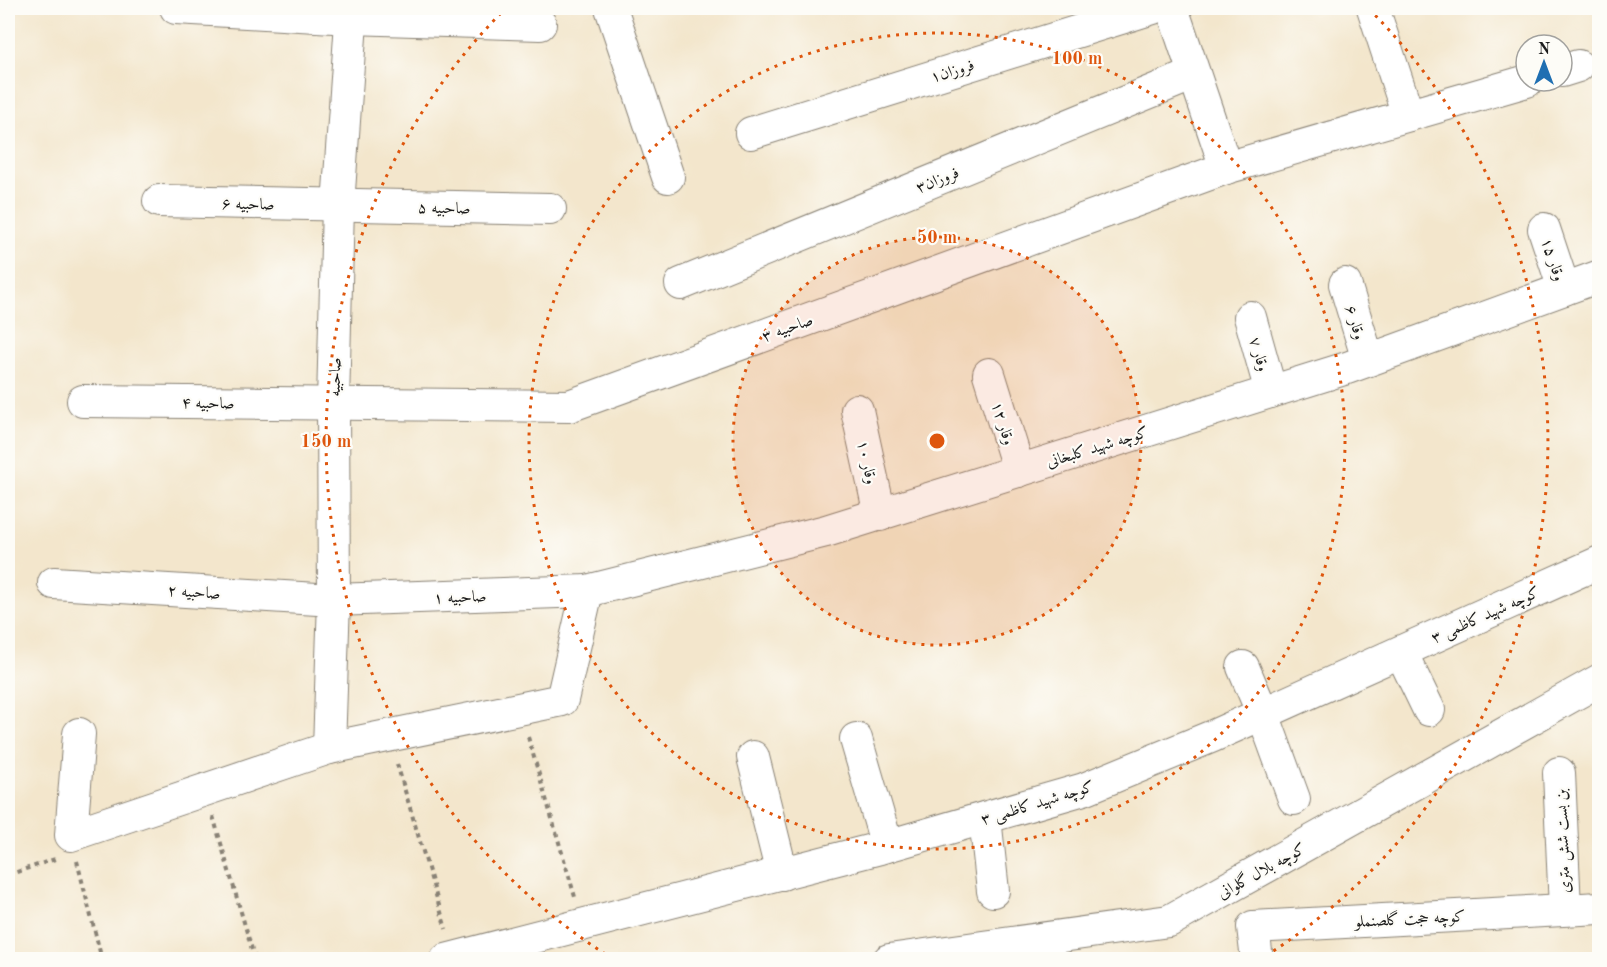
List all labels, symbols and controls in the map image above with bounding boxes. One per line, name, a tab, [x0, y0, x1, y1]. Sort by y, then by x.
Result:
north arrow	[1514, 33, 1574, 93]
text: N	[1538, 42, 1551, 58]
text: 100 m	[1052, 50, 1102, 68]
street label: فروزان۱	[929, 58, 977, 87]
street label: فروزان۳	[914, 165, 962, 198]
street label: صاحبیه ۶	[221, 197, 275, 213]
street label: صاحبیه ۵	[417, 201, 471, 217]
text: 50 m	[917, 229, 957, 247]
street label: وقار ۱۵	[1538, 236, 1567, 283]
street label: وقار ۶	[1341, 303, 1367, 342]
street label: صاحبیه ۳	[760, 312, 815, 345]
street label: وقار ۷	[1246, 336, 1271, 374]
street label: صاحبیه	[328, 357, 344, 397]
street label: صاحبیه ۴	[181, 396, 235, 412]
street label: وقار ۱۲	[988, 400, 1016, 447]
street label: کوچه شهید کلبخانی	[1045, 424, 1151, 473]
centre of rings	[927, 431, 947, 451]
text: 150 m	[301, 433, 351, 451]
street label: وقار ۱۰	[854, 439, 878, 486]
street label: صاحبیه ۲	[167, 583, 221, 603]
street label: کوچه شهید کاظمی ۳	[1429, 584, 1543, 649]
street label: صاحبیه ۱	[433, 589, 487, 607]
street label: کوچه شهید کاظمی ۳	[979, 778, 1097, 831]
street label: بن بست شش متری	[1554, 788, 1575, 893]
street label: کوچه بلال گلوانی	[1214, 838, 1310, 904]
street label: کوچه حجت گلصنملو	[1352, 906, 1466, 933]

